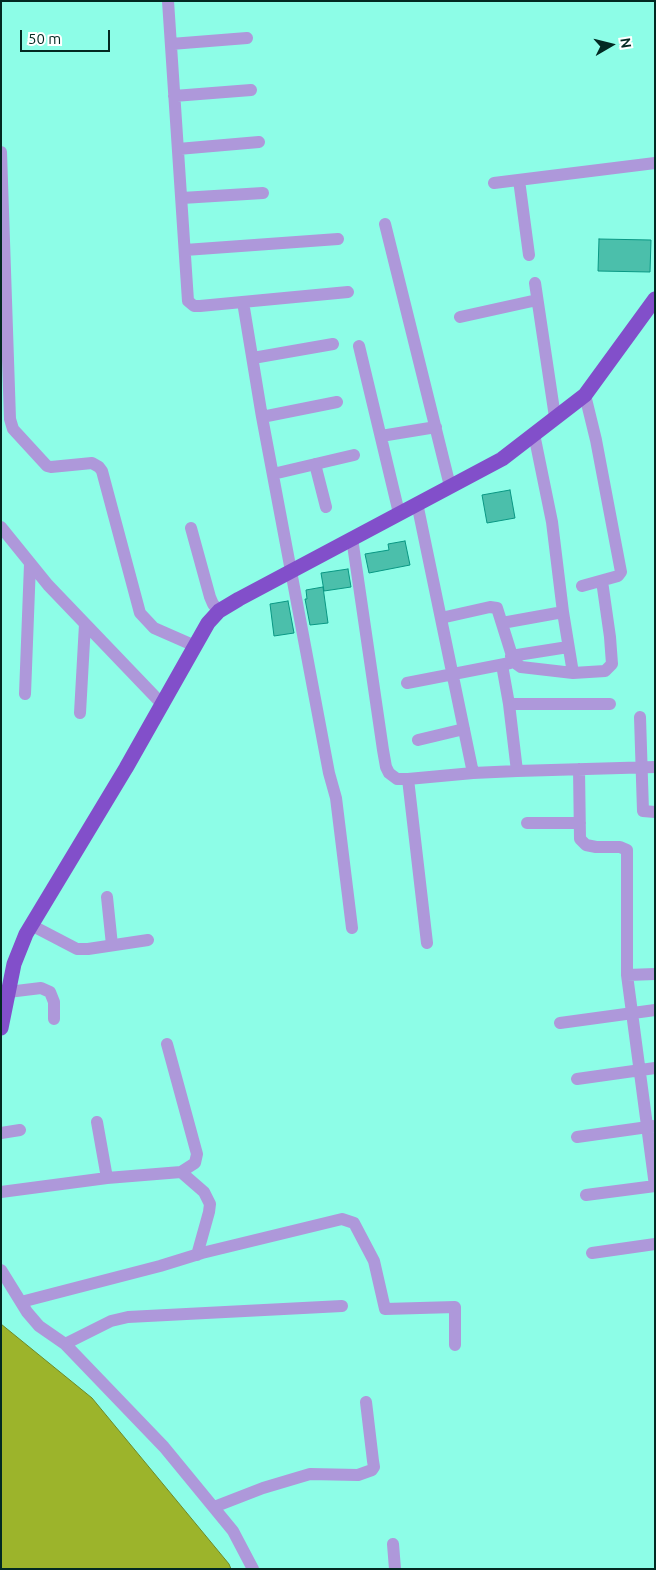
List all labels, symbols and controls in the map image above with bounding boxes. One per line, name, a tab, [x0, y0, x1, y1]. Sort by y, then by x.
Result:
scale bar	[22, 20, 112, 52]
north arrow	[586, 20, 636, 70]
text: 50 m	[28, 30, 61, 47]
text: N	[617, 37, 635, 49]

